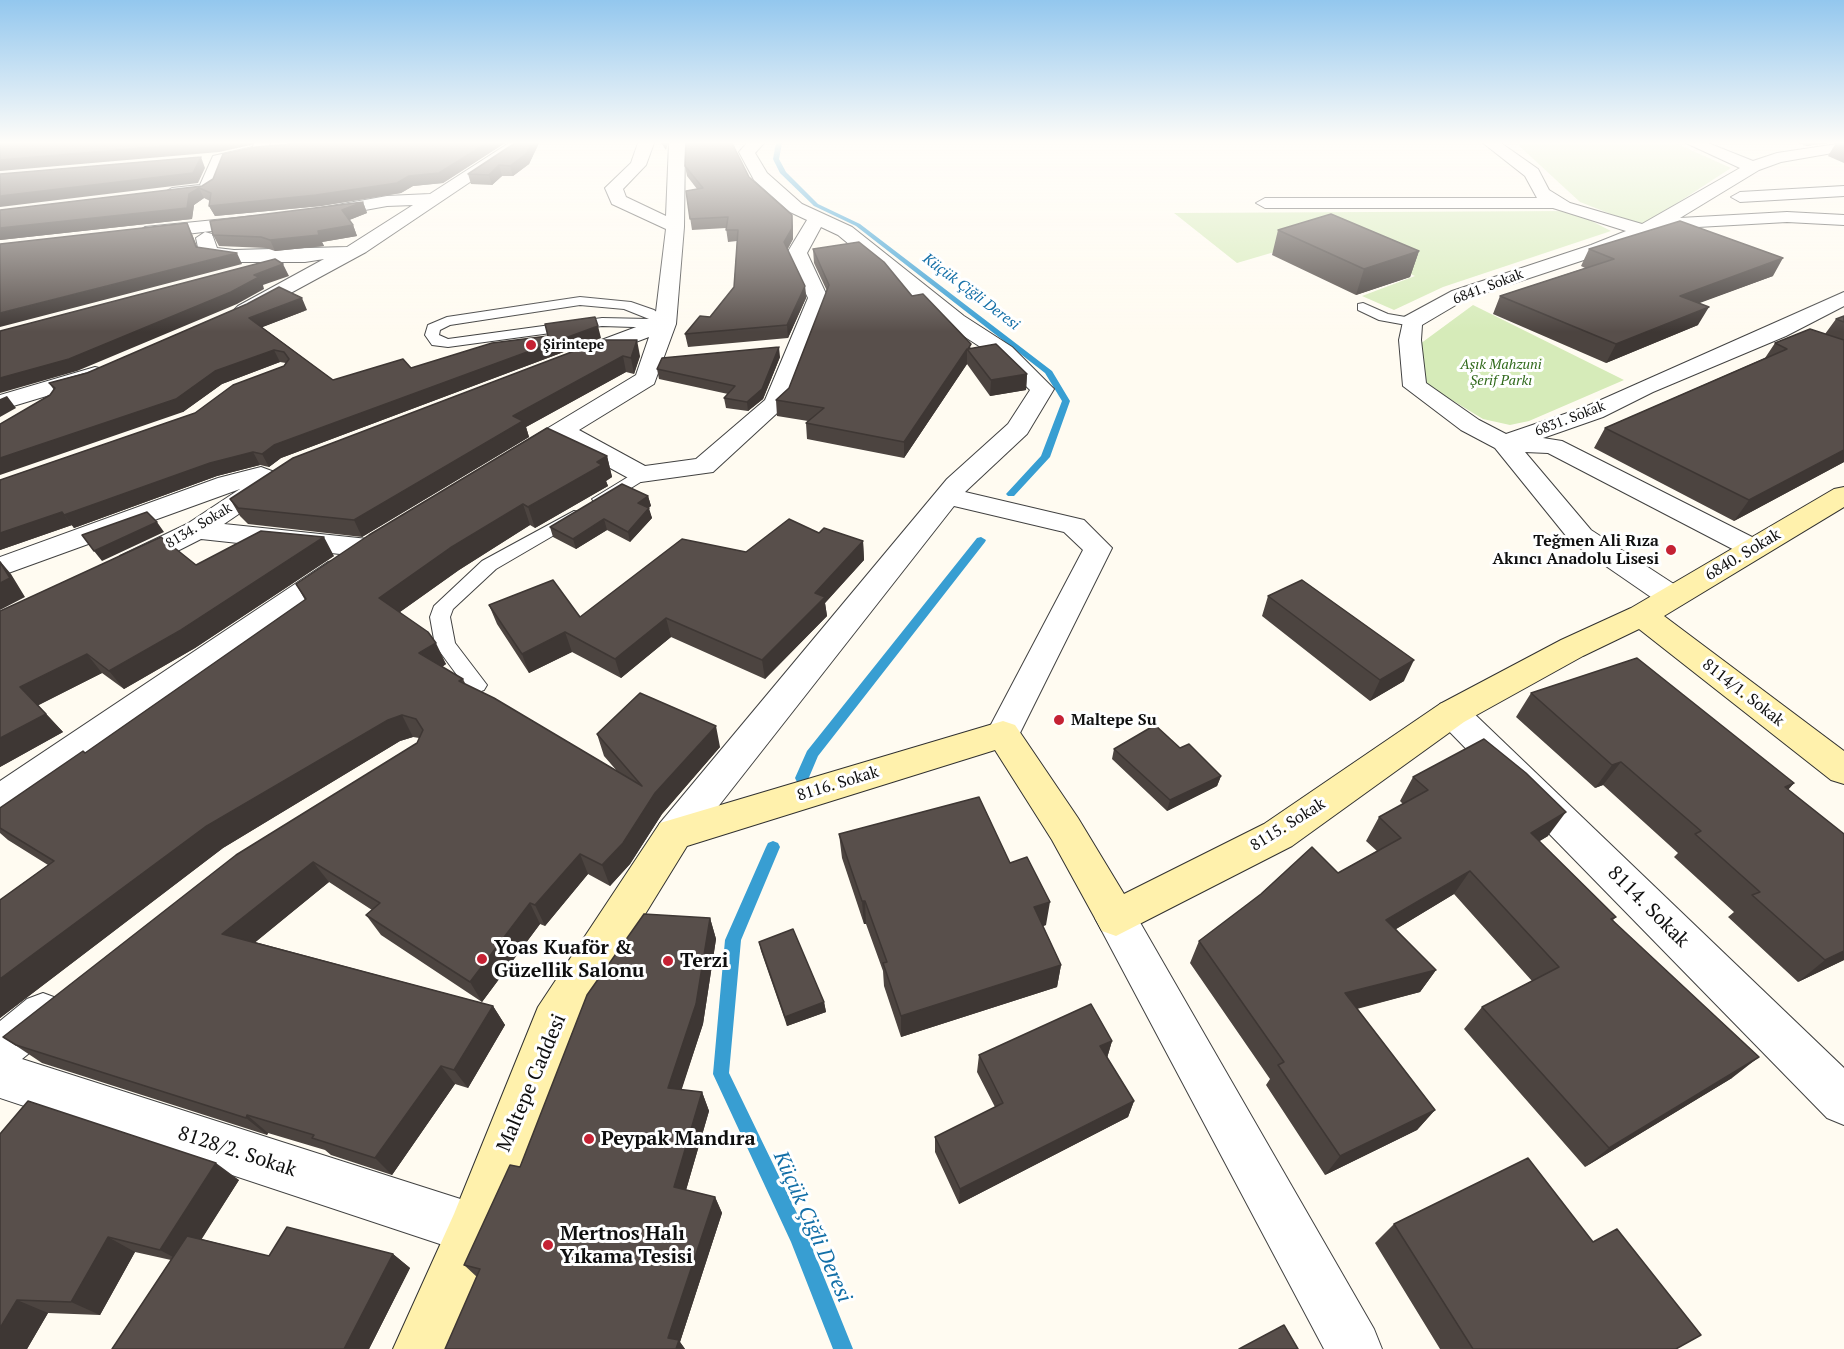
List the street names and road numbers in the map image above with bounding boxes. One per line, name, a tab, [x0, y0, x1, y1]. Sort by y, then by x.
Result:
street label: 6841. Sokak	[1450, 266, 1526, 308]
street label: 6831. Sokak	[1532, 398, 1608, 440]
street label: 8134. Sokak	[163, 500, 235, 552]
street label: 6840. Sokak	[1702, 525, 1784, 585]
street label: 8114/1. Sokak	[1698, 655, 1788, 731]
street label: 8116. Sokak	[795, 762, 881, 806]
street label: 8115. Sokak	[1247, 794, 1329, 856]
street label: 8114. Sokak	[1602, 861, 1694, 953]
street label: Maltepe Caddesi	[492, 1011, 572, 1155]
street label: 8128/2. Sokak	[175, 1122, 299, 1182]

